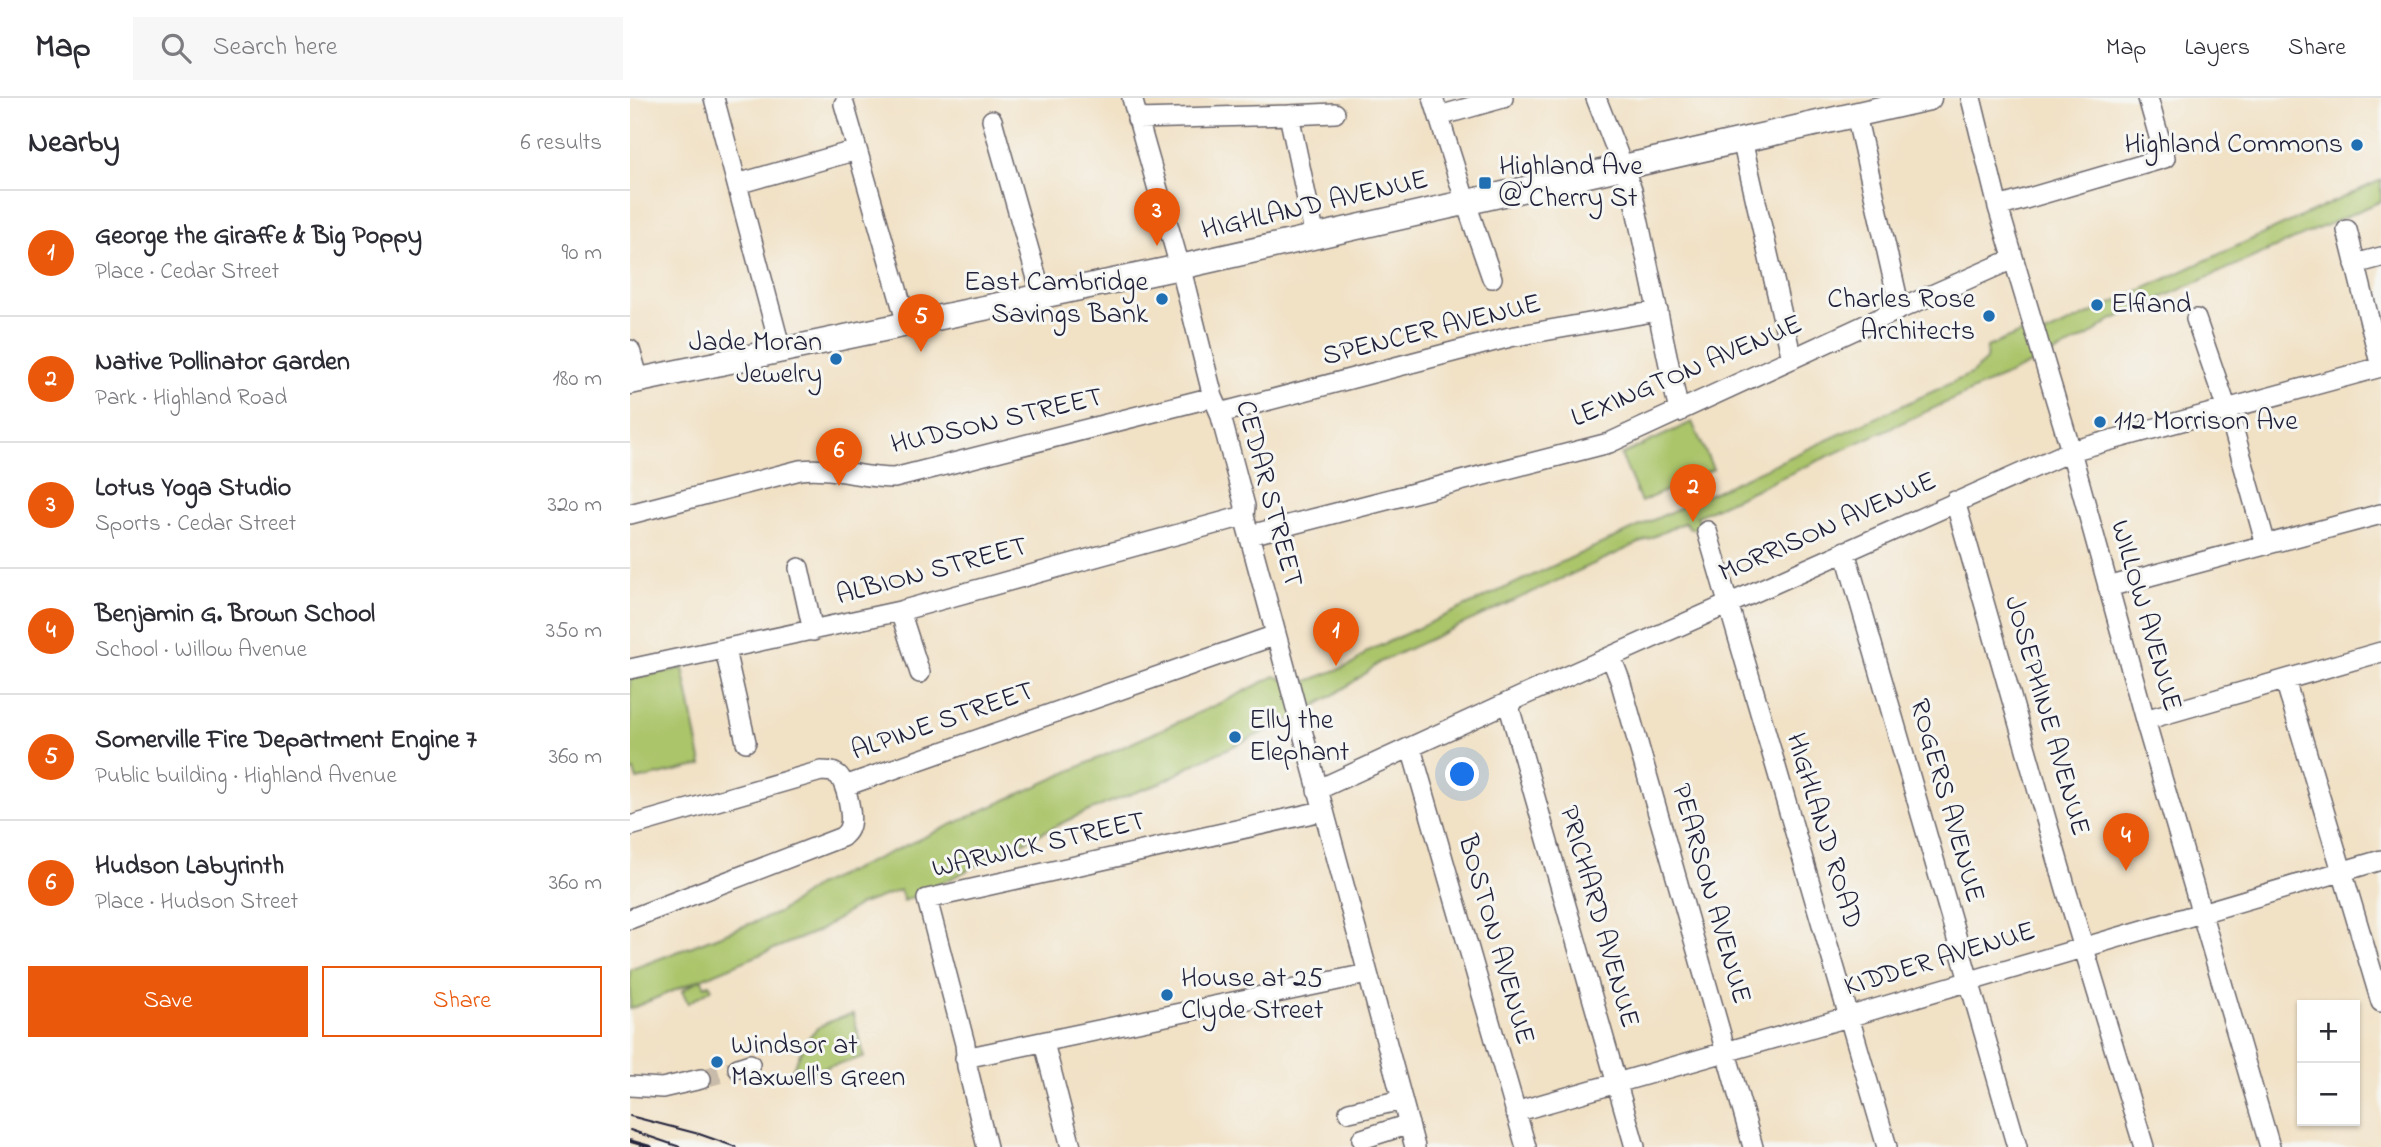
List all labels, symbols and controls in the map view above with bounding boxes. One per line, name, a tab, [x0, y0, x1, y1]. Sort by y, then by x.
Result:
search box	[133, 17, 623, 80]
text: Map	[35, 24, 91, 72]
icon: search	[157, 29, 195, 67]
text: Search here	[213, 29, 337, 67]
text: Map	[2106, 31, 2146, 66]
text: Layers	[2184, 31, 2250, 66]
text: Share	[2288, 31, 2346, 66]
text: Nearby	[28, 122, 120, 166]
place label: Highland Commons	[2125, 125, 2343, 166]
text: 6 results	[521, 127, 602, 160]
marker: Highland Commons	[2349, 137, 2365, 153]
place label: Highland Ave @ Cherry St	[1499, 147, 1643, 220]
street label: HIGHLAND AVENUE	[1198, 160, 1432, 252]
marker: Highland Ave @ Cherry St	[1477, 175, 1493, 191]
pin: 3	[1134, 188, 1180, 246]
text: George the Giraffe & Big Poppy	[95, 218, 422, 256]
text: 1	[47, 237, 55, 270]
text: 90 m	[562, 237, 602, 270]
text: Place · Cedar Street	[95, 256, 279, 289]
place label: East Cambridge Savings Bank	[964, 263, 1149, 336]
place label: Charles Rose Architects	[1827, 280, 1975, 353]
street label: SPENCER AVENUE	[1318, 284, 1546, 378]
place label: Elfland	[2111, 285, 2192, 326]
marker: East Cambridge Savings Bank	[1154, 291, 1170, 307]
pin: 5	[898, 294, 944, 352]
marker: Elfland	[2089, 297, 2105, 313]
street label: LEXINGTON AVENUE	[1565, 305, 1809, 439]
marker: Charles Rose Architects	[1981, 308, 1997, 324]
place label: Jade Moran Jewelry	[689, 323, 822, 396]
text: Native Pollinator Garden	[95, 344, 350, 382]
marker: Jade Moran Jewelry	[828, 351, 844, 367]
text: 2	[45, 363, 57, 396]
text: 180 m	[553, 363, 602, 396]
street label: HUDSON STREET	[887, 378, 1107, 466]
text: Park · Highland Road	[95, 382, 287, 415]
street label: CEDAR STREET	[1223, 396, 1313, 592]
place label: 112 Morrison Ave	[2114, 402, 2298, 443]
marker: 112 Morrison Ave	[2092, 414, 2108, 430]
pin: 6	[816, 428, 862, 486]
street label: MORRISON AVENUE	[1713, 462, 1943, 594]
pin: 2	[1670, 464, 1716, 522]
text: Lotus Yoga Studio	[95, 470, 291, 508]
text: 3	[46, 489, 56, 522]
text: 320 m	[548, 489, 602, 522]
text: Sports · Cedar Street	[95, 508, 296, 541]
street label: WILLOW AVENUE	[2098, 516, 2192, 716]
street label: ALBION STREET	[832, 527, 1032, 617]
street label: JOSEPHINE AVENUE	[1992, 591, 2100, 841]
text: Benjamin G. Brown School	[95, 596, 375, 634]
pin: 1	[1313, 608, 1359, 666]
text: 4	[46, 615, 56, 648]
text: 350 m	[546, 615, 602, 648]
text: School · Willow Avenue	[95, 634, 307, 667]
street label: ALPINE STREET	[846, 672, 1040, 772]
street label: ROGERS AVENUE	[1897, 694, 1995, 908]
place label: Elly the Elephant	[1249, 701, 1349, 774]
text: Somerville Fire Department Engine 7	[95, 722, 477, 760]
street label: HIGHLAND ROAD	[1774, 728, 1872, 934]
marker: Elly the Elephant	[1227, 729, 1243, 745]
text: 5	[44, 741, 58, 774]
text: 360 m	[549, 741, 602, 774]
your location	[1445, 757, 1479, 791]
text: Public building · Highland Avenue	[95, 760, 397, 793]
street label: PEARSON AVENUE	[1659, 779, 1761, 1009]
street label: WARWICK STREET	[928, 801, 1150, 891]
street label: PRICHARD AVENUE	[1547, 801, 1649, 1033]
pin: 4	[2103, 813, 2149, 871]
street label: BOSTON AVENUE	[1445, 829, 1545, 1050]
text: Hudson Labyrinth	[95, 848, 284, 886]
text: 6	[46, 867, 56, 900]
text: 360 m	[549, 867, 602, 900]
text: Place · Hudson Street	[95, 886, 298, 919]
street label: KIDDER AVENUE	[1839, 911, 2041, 1009]
place label: House at 25 Clyde Street	[1181, 959, 1323, 1032]
button: Save	[28, 966, 308, 1037]
button: Share	[322, 966, 602, 1037]
marker: House at 25 Clyde Street	[1159, 987, 1175, 1003]
map controls	[2297, 1000, 2360, 1126]
button: +	[2297, 1000, 2360, 1063]
place label: Windsor at Maxwell's Green	[731, 1026, 905, 1099]
marker: Windsor at Maxwell's Green	[709, 1054, 725, 1070]
button: −	[2297, 1063, 2360, 1126]

